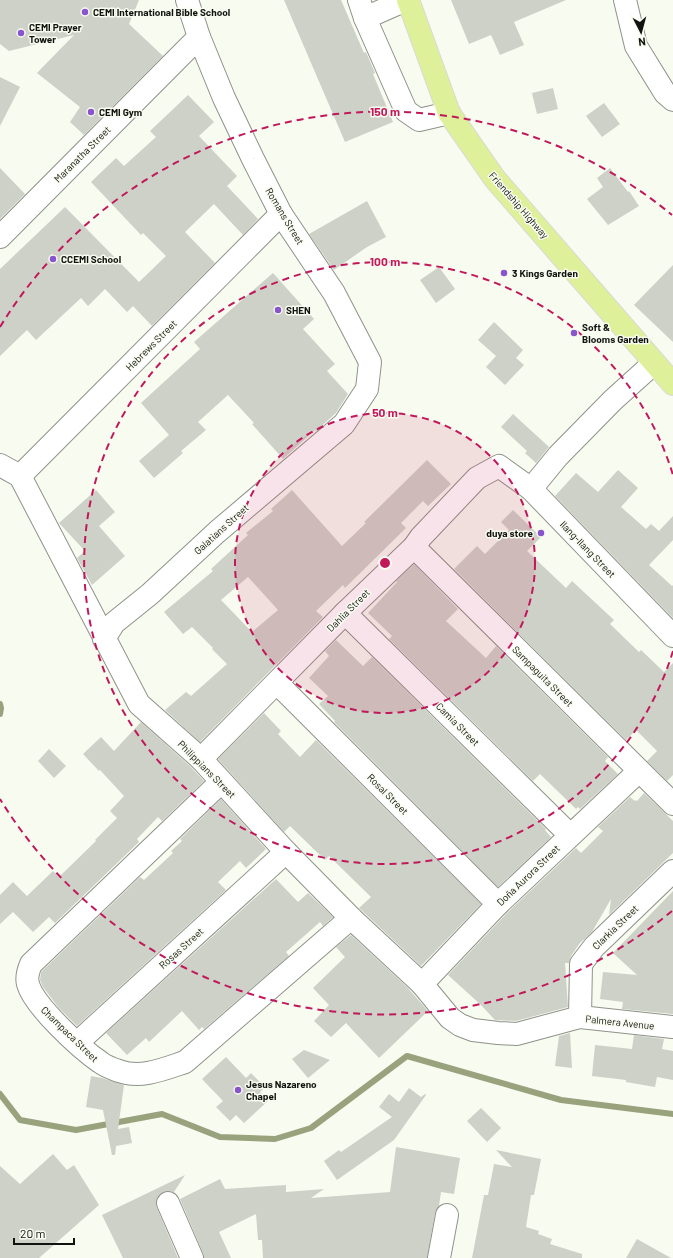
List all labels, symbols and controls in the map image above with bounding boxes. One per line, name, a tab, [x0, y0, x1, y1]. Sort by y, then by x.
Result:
place label: CEMI International Bible School	[93, 6, 230, 18]
marker: CEMI International Bible School	[80, 7, 90, 17]
north arrow	[621, 12, 661, 52]
place label: CEMI Prayer Tower	[29, 21, 82, 45]
marker: CEMI Prayer Tower	[16, 28, 26, 38]
text: N	[638, 36, 646, 49]
text: 150 m	[370, 104, 400, 118]
place label: CEMI Gym	[99, 106, 142, 118]
marker: CEMI Gym	[86, 107, 96, 117]
street label: Maranatha Street	[51, 123, 113, 185]
street label: Friendship Highway	[487, 169, 552, 241]
street label: Romans Street	[263, 185, 307, 247]
place label: CCEMI School	[61, 253, 121, 265]
marker: CCEMI School	[48, 254, 58, 264]
text: 100 m	[370, 254, 400, 268]
place label: 3 Kings Garden	[512, 267, 578, 279]
marker: 3 Kings Garden	[499, 268, 509, 278]
place label: SHEN	[286, 304, 311, 316]
marker: SHEN	[273, 305, 283, 315]
street label: Hebrews Street	[123, 317, 179, 373]
place label: Soft & Blooms Garden	[582, 321, 649, 345]
marker: Soft & Blooms Garden	[569, 328, 579, 338]
text: 50 m	[372, 405, 398, 419]
street label: Galatians Street	[191, 501, 251, 557]
street label: Ilang-Ilang Street	[558, 518, 619, 580]
place label: duya store	[486, 527, 534, 539]
marker: duya store	[536, 528, 546, 538]
centre of rings	[378, 556, 392, 570]
street label: Dahlia Street	[324, 586, 372, 634]
street label: Sampaguita Street	[510, 643, 576, 709]
street label: Camia Street	[434, 700, 482, 748]
street label: Philippians Street	[176, 738, 239, 801]
street label: Rosal Street	[365, 771, 411, 817]
street label: Doña Aurora Street	[494, 842, 562, 908]
street label: Clarkia Street	[590, 902, 641, 952]
street label: Rosas Street	[156, 925, 206, 971]
street label: Champaca Street	[39, 1004, 101, 1065]
street label: Palmera Avenue	[585, 1012, 655, 1032]
place label: Jesus Nazareno Chapel	[246, 1078, 317, 1102]
marker: Jesus Nazareno Chapel	[233, 1085, 243, 1095]
scale bar	[14, 1220, 74, 1246]
text: 20 m	[20, 1226, 46, 1240]

